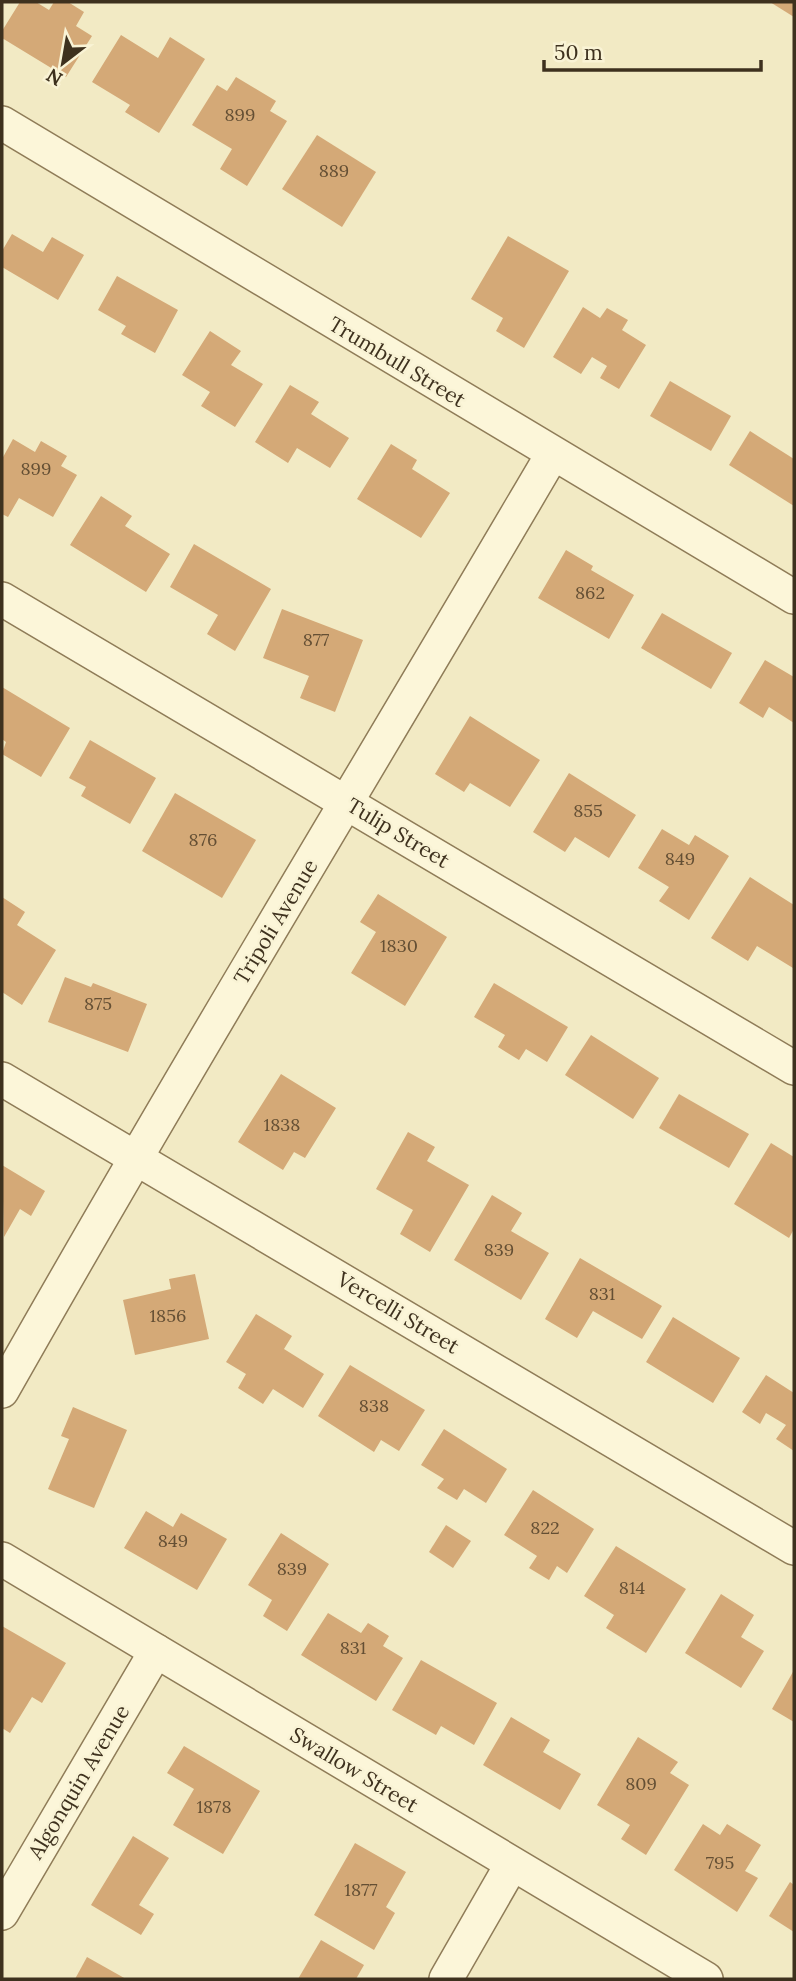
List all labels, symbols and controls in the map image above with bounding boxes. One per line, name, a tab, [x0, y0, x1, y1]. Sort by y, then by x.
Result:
north arrow	[28, 28, 98, 98]
scale bar	[544, 28, 761, 72]
text: 50 m	[554, 39, 603, 66]
text: N	[42, 63, 67, 92]
house number: 899	[225, 103, 255, 126]
house number: 889	[319, 159, 349, 182]
street label: Trumbull Street	[324, 310, 471, 413]
house number: 899	[21, 457, 51, 480]
house number: 862	[575, 581, 605, 604]
house number: 877	[303, 628, 329, 651]
street label: Tulip Street	[342, 791, 455, 874]
house number: 855	[573, 799, 603, 822]
house number: 876	[189, 828, 217, 851]
house number: 849	[665, 847, 695, 870]
street label: Tripoli Avenue	[228, 854, 324, 989]
house number: 1830	[380, 934, 418, 957]
house number: 875	[84, 992, 112, 1015]
house number: 1838	[264, 1113, 300, 1136]
house number: 839	[484, 1238, 514, 1261]
street label: Vercelli Street	[331, 1265, 465, 1360]
house number: 831	[589, 1282, 615, 1305]
house number: 1856	[150, 1304, 186, 1327]
house number: 838	[359, 1394, 389, 1417]
house number: 822	[530, 1516, 560, 1539]
house number: 849	[158, 1529, 188, 1552]
house number: 839	[277, 1557, 307, 1580]
house number: 814	[619, 1576, 645, 1599]
house number: 831	[340, 1636, 366, 1659]
street label: Algonquin Avenue	[21, 1700, 135, 1865]
street label: Swallow Street	[285, 1721, 424, 1819]
house number: 809	[625, 1772, 657, 1795]
house number: 1878	[196, 1795, 232, 1818]
house number: 795	[706, 1851, 734, 1874]
house number: 1877	[344, 1878, 378, 1901]

